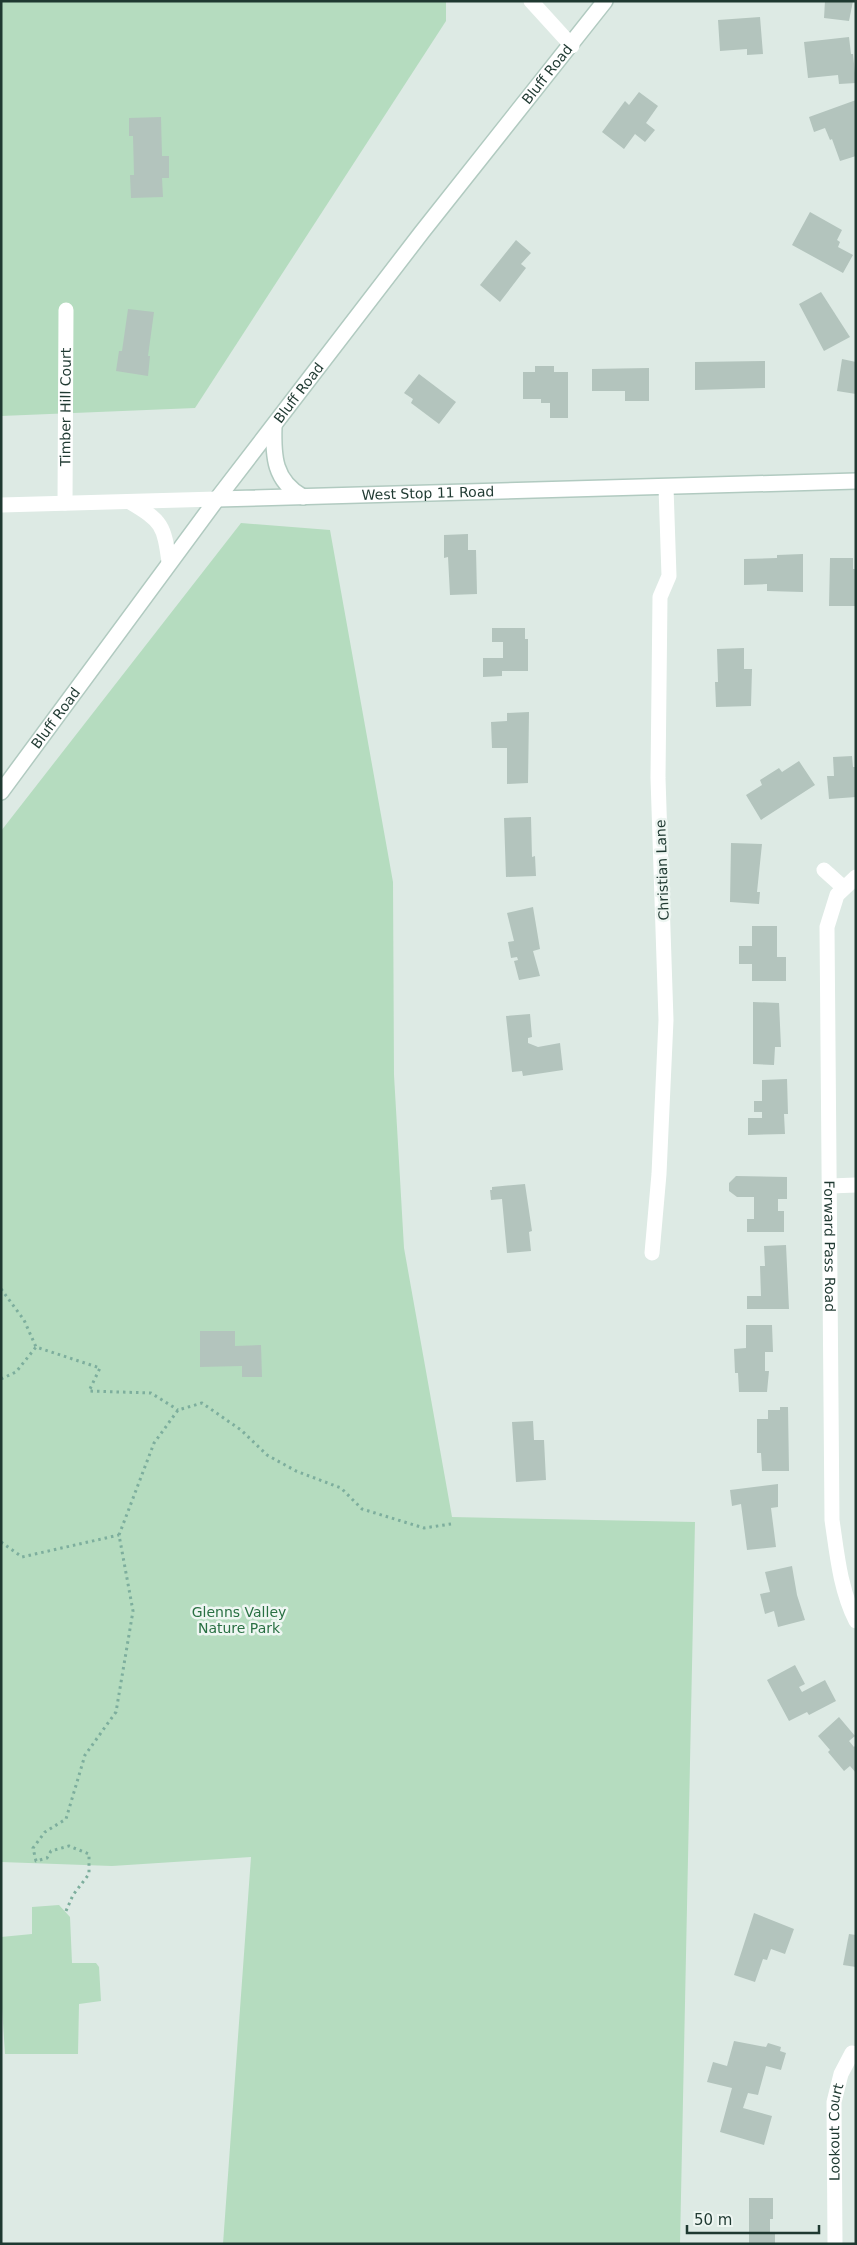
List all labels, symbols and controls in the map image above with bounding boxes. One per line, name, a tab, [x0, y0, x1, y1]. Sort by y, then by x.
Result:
street label: Bluff Road	[519, 41, 576, 107]
street label: Timber Hill Court	[57, 347, 74, 467]
street label: Bluff Road	[270, 359, 327, 426]
street label: West Stop 11 Road	[361, 483, 494, 503]
street label: Bluff Road	[28, 684, 83, 752]
street label: Christian Lane	[652, 819, 672, 921]
street label: Forward Pass Road	[821, 1180, 838, 1312]
park label: Glenns Valley Nature Park	[192, 1604, 286, 1636]
street label: Lookout Court	[826, 2081, 847, 2181]
scale bar	[687, 2202, 820, 2234]
text: 50 m	[694, 2211, 732, 2229]

